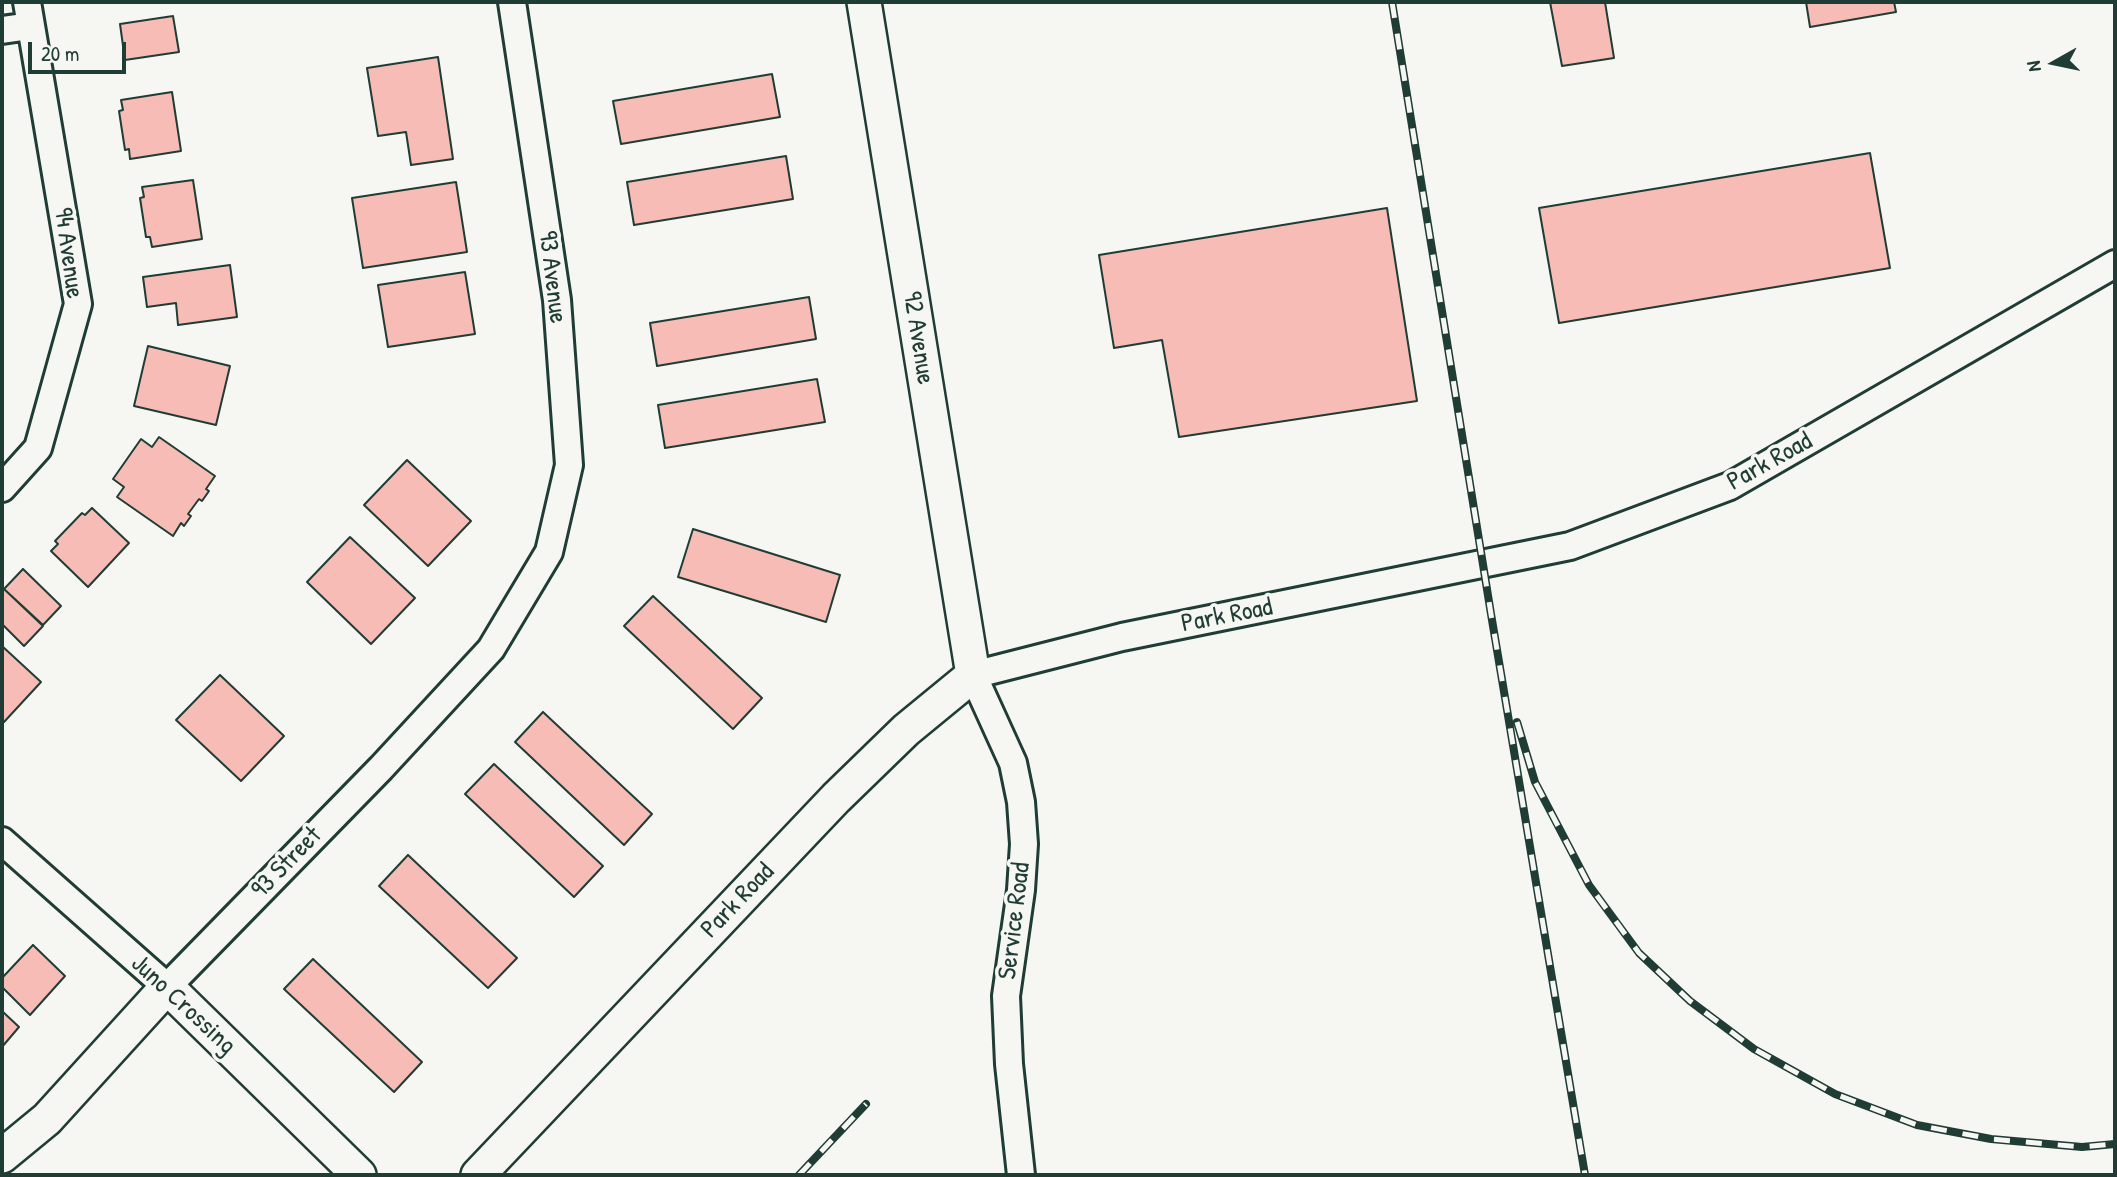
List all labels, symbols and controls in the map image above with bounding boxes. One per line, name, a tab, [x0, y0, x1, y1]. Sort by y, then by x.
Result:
scale bar	[32, 28, 130, 72]
north arrow	[2019, 28, 2089, 98]
text: 20 m	[41, 39, 79, 68]
text: N	[2020, 59, 2047, 73]
street label: 94 Avenue	[46, 206, 90, 300]
street label: 93 Avenue	[531, 229, 573, 325]
street label: 92 Avenue	[895, 289, 941, 387]
street label: Park Road	[1722, 426, 1818, 498]
street label: Park Road	[1179, 592, 1275, 640]
street label: 93 Street	[245, 821, 329, 905]
street label: Park Road	[695, 857, 781, 945]
street label: Service Road	[992, 861, 1038, 981]
street label: Juno Crossing	[124, 949, 242, 1061]

